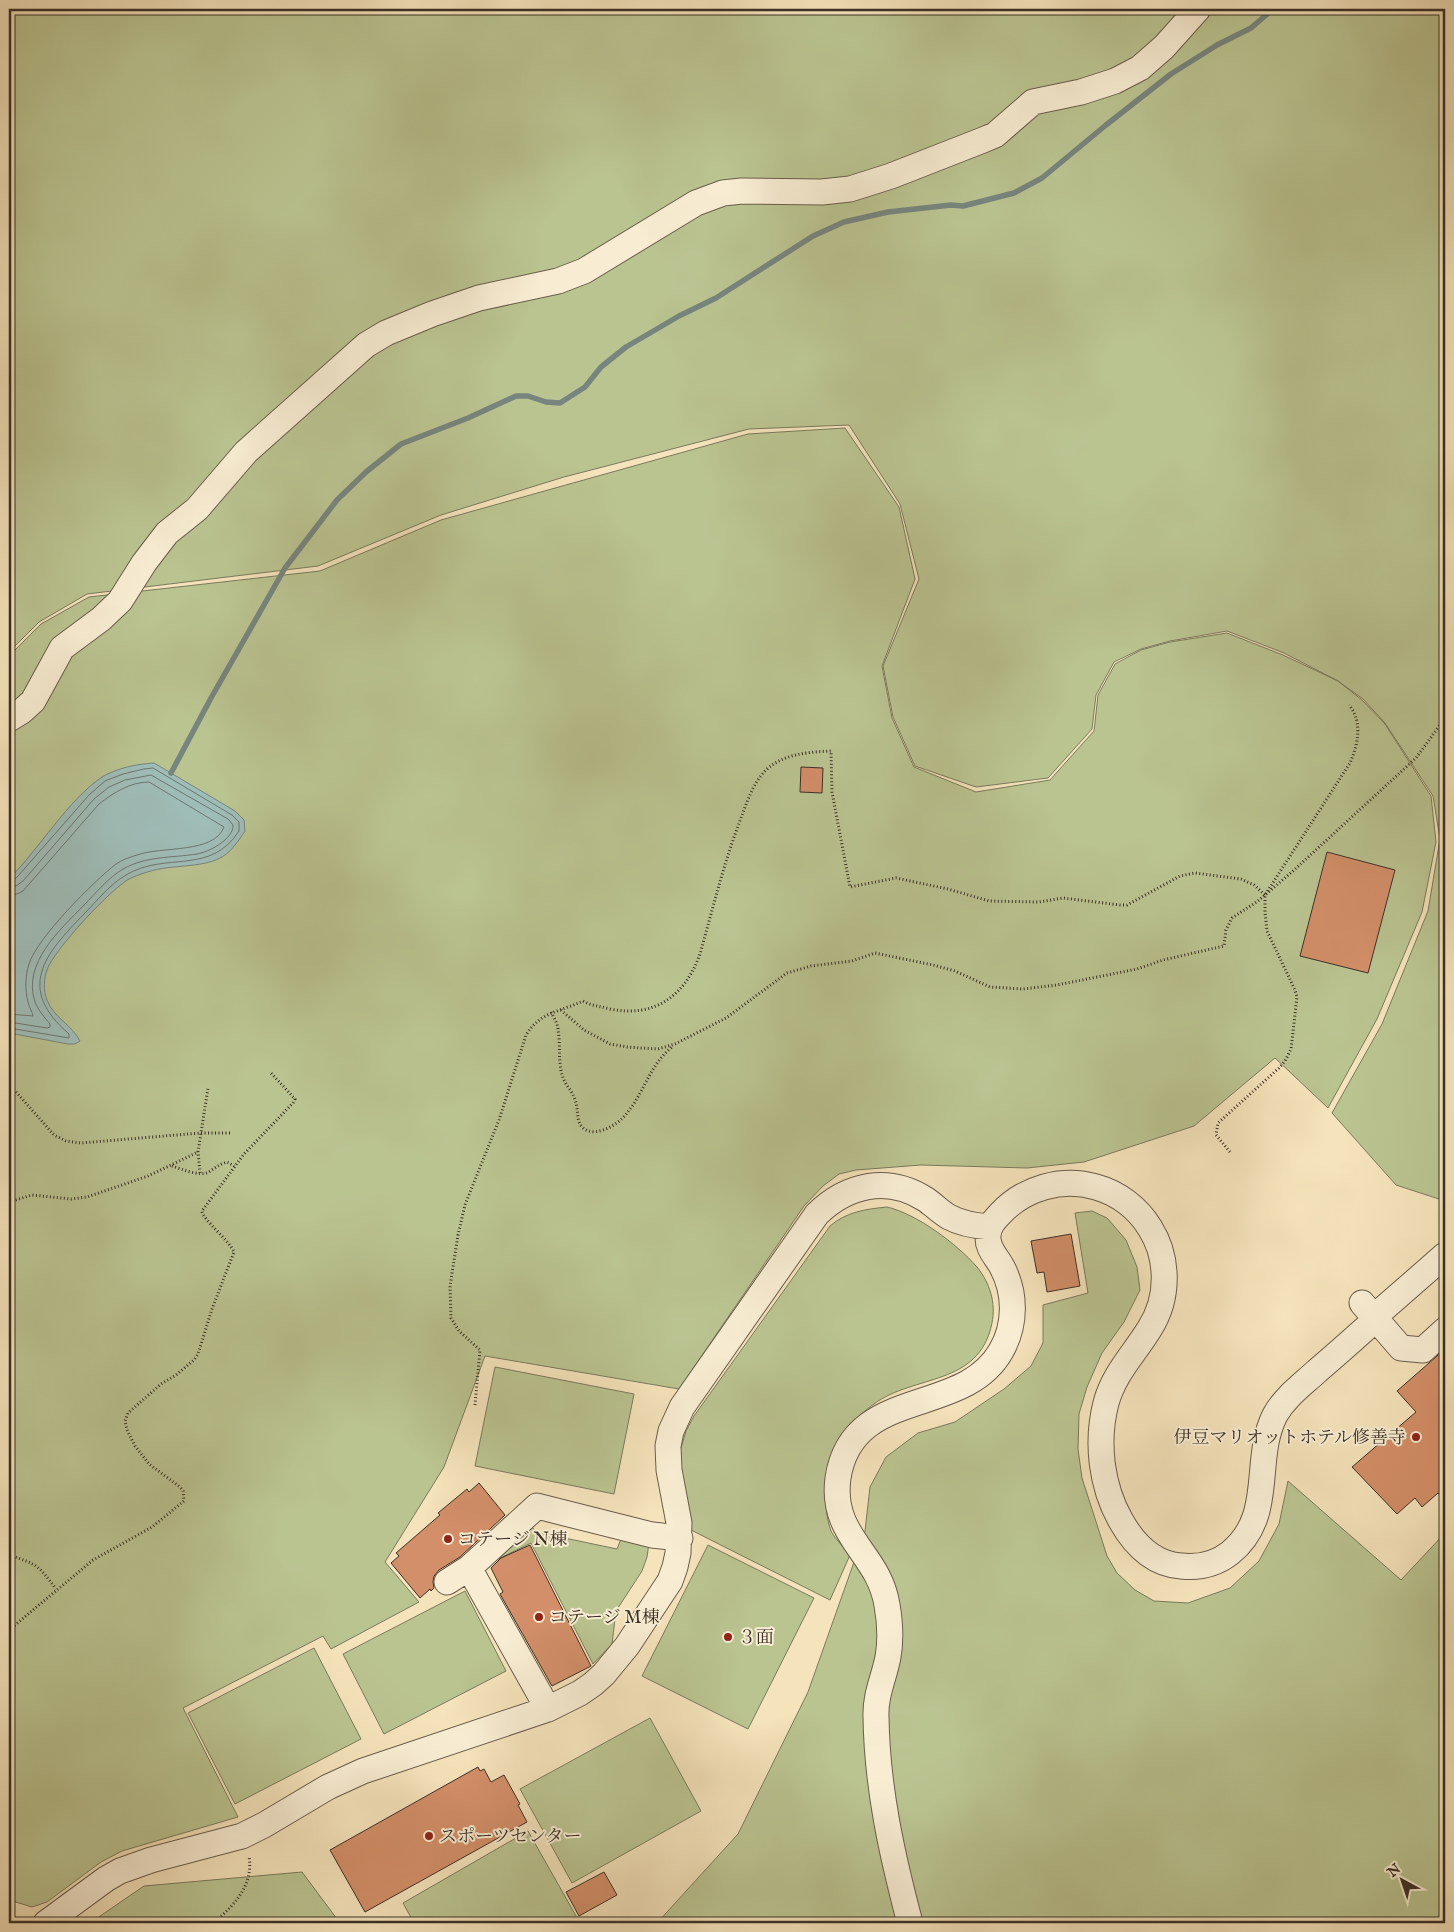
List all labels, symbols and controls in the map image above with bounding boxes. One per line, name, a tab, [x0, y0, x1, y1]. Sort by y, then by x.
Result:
place label: 伊豆マリオットホテル修善寺	[1174, 1427, 1406, 1450]
marker: 伊豆マリオットホテル修善寺	[1410, 1431, 1422, 1443]
place label: コテージ N棟	[458, 1529, 567, 1552]
marker: コテージ N棟	[442, 1533, 454, 1545]
place label: コテージ M棟	[549, 1607, 660, 1630]
marker: コテージ M棟	[533, 1611, 545, 1623]
place label: ３面	[738, 1627, 774, 1650]
marker: ３面	[722, 1631, 734, 1643]
place label: スポーツセンター	[439, 1826, 582, 1849]
marker: スポーツセンター	[423, 1830, 435, 1842]
north arrow	[1376, 1854, 1426, 1904]
text: N	[1383, 1860, 1405, 1882]

